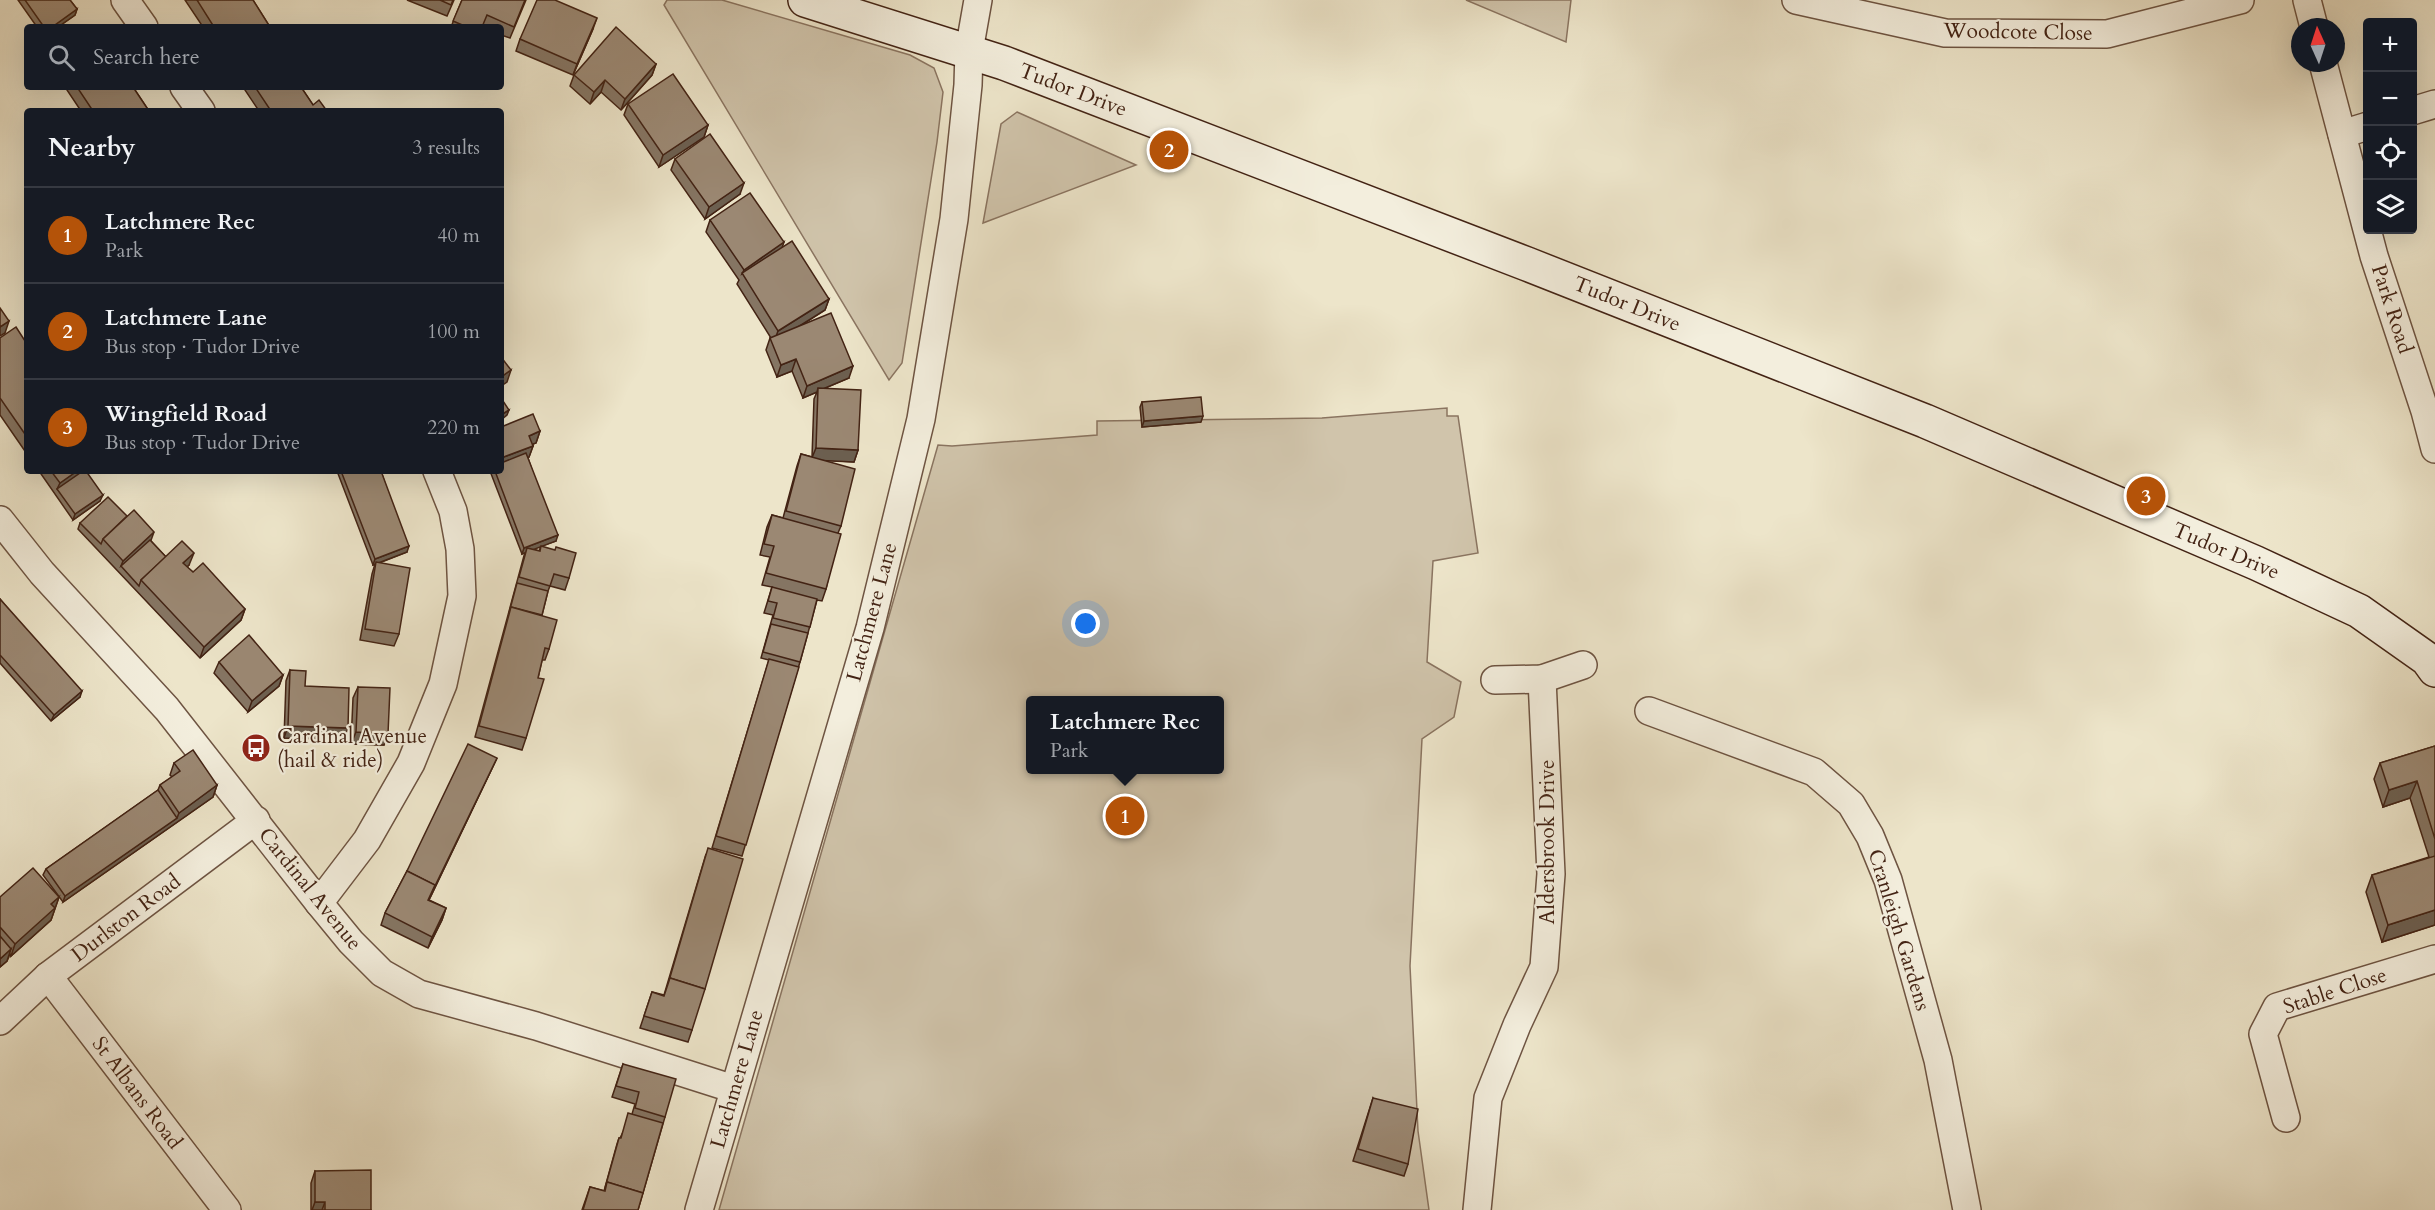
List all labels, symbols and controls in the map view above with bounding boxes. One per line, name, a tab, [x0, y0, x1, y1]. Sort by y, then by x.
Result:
street label: Woodcote Close	[1942, 16, 2093, 48]
north arrow	[2291, 18, 2345, 72]
map controls	[2363, 18, 2417, 234]
button: +	[2363, 18, 2417, 72]
search box	[24, 24, 504, 90]
icon: search	[45, 41, 78, 74]
text: Search here	[93, 42, 200, 72]
street label: Tudor Drive	[1015, 56, 1131, 124]
button: −	[2363, 72, 2417, 126]
button: locate	[2363, 126, 2417, 180]
pin: 2	[1150, 128, 1188, 172]
text: Nearby	[48, 130, 136, 165]
text: 3 results	[412, 134, 480, 161]
button: layers	[2363, 180, 2417, 234]
text: Latchmere Rec	[105, 207, 255, 237]
text: 1	[62, 222, 73, 249]
text: 40 m	[437, 222, 480, 249]
text: Park	[105, 237, 143, 264]
street label: Park Road	[2364, 261, 2420, 357]
street label: Tudor Drive	[1569, 269, 1685, 339]
text: Latchmere Lane	[105, 303, 267, 333]
text: 2	[62, 318, 73, 345]
text: 100 m	[427, 318, 480, 345]
text: Bus stop · Tudor Drive	[105, 333, 300, 360]
text: Wingfield Road	[105, 399, 267, 429]
text: 3	[62, 414, 73, 441]
text: 220 m	[427, 414, 480, 441]
text: Bus stop · Tudor Drive	[105, 429, 300, 456]
pin: 3	[2126, 474, 2166, 518]
street label: Tudor Drive	[2168, 515, 2284, 587]
street label: Latchmere Lane	[840, 539, 904, 685]
your location	[1071, 609, 1100, 638]
popup	[1026, 696, 1224, 774]
text: Latchmere Rec	[1050, 707, 1200, 737]
place label: Cardinal Avenue (hail & ride)	[277, 722, 427, 775]
bus stop icon: Cardinal Avenue (hail & ride)	[240, 732, 272, 764]
text: Park	[1050, 737, 1089, 764]
street label: Aldersbrook Drive	[1533, 760, 1562, 924]
pin: 1	[1106, 794, 1144, 838]
street label: Cardinal Avenue	[252, 822, 368, 956]
street label: Cranleigh Gardens	[1861, 846, 1937, 1014]
street label: Durlston Road	[65, 867, 187, 969]
street label: Stable Close	[2279, 961, 2391, 1021]
street label: Latchmere Lane	[703, 1006, 771, 1152]
street label: St Albans Road	[85, 1031, 189, 1155]

